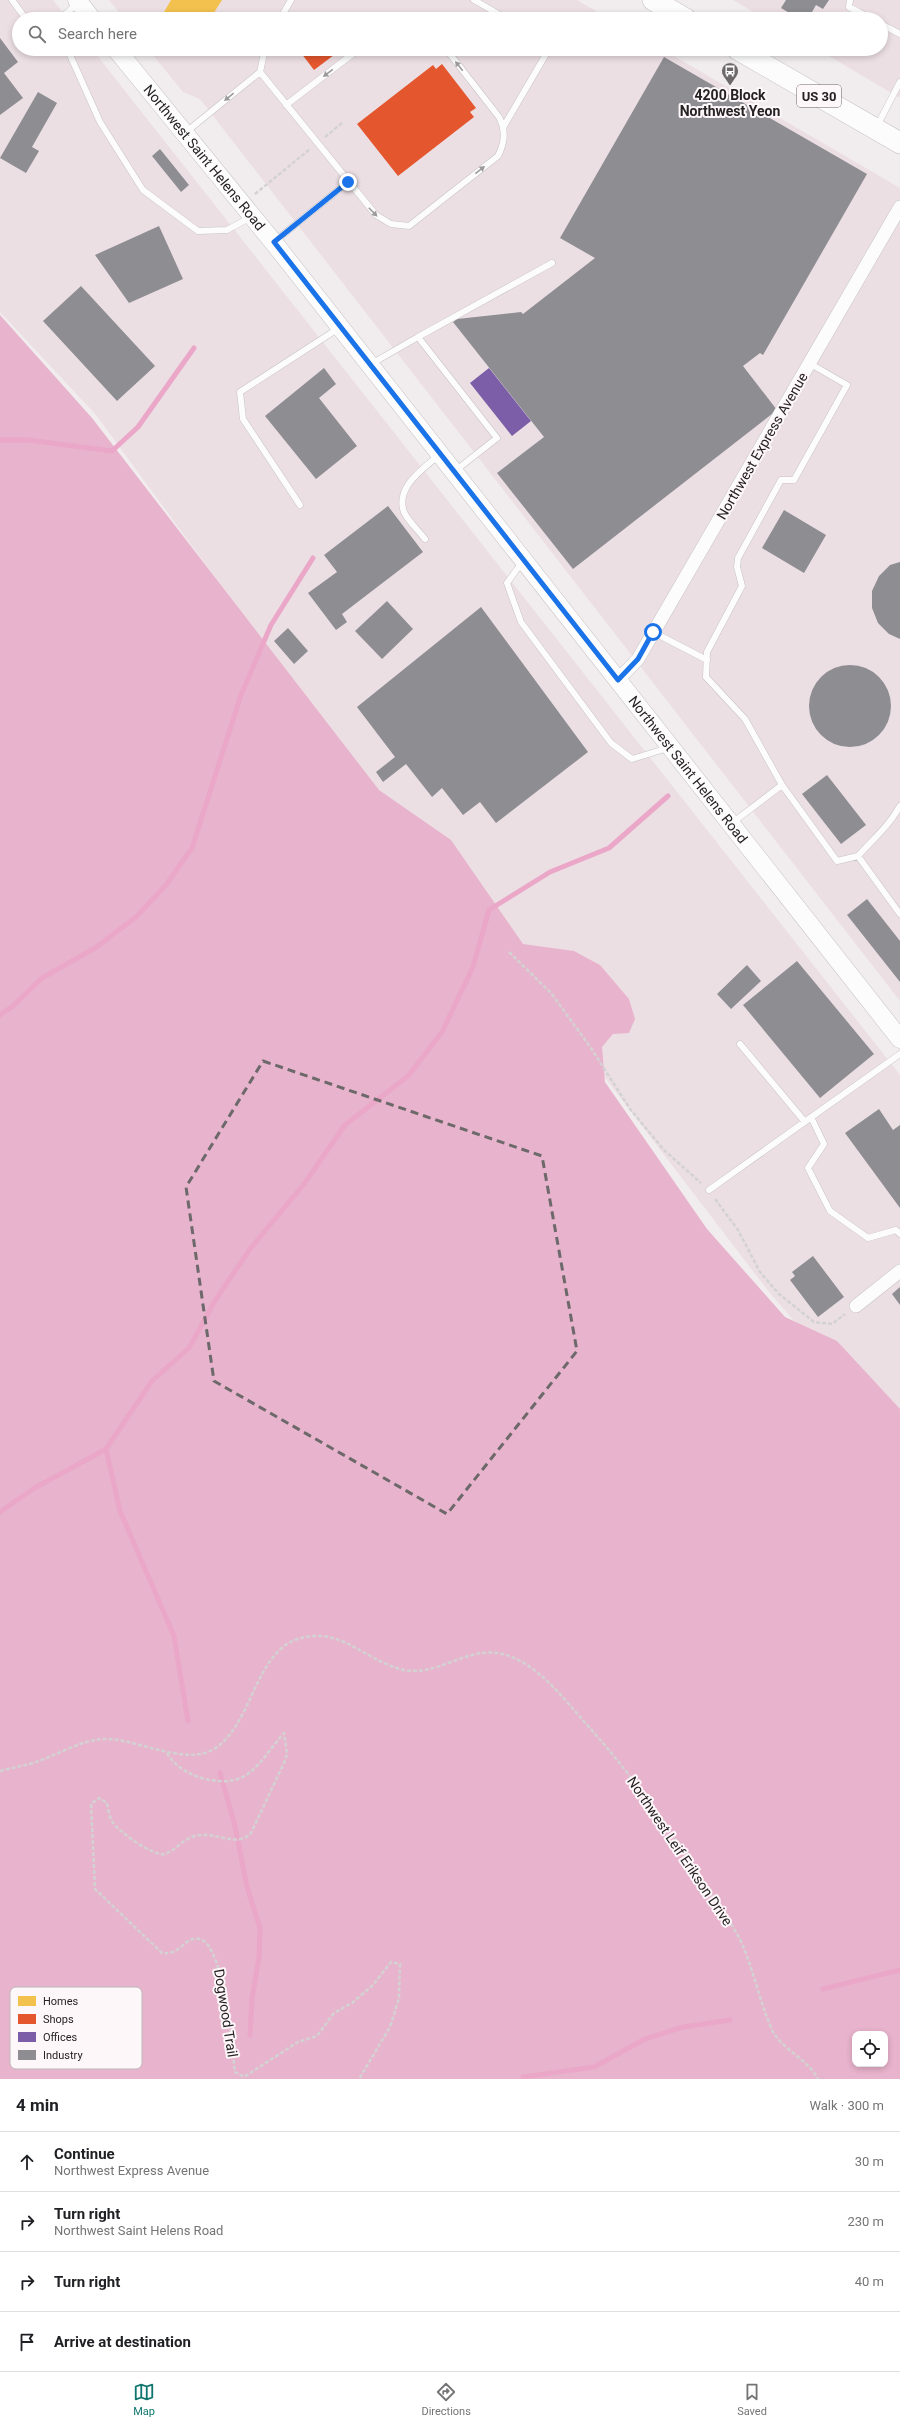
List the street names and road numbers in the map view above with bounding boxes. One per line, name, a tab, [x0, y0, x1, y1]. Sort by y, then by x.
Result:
street label: Northwest Saint Helens Road	[141, 82, 268, 233]
road number: US 30	[797, 85, 841, 107]
street label: Northwest Express Avenue	[713, 370, 811, 522]
street label: Northwest Saint Helens Road	[625, 693, 751, 846]
street label: Northwest Leif Erikson Drive	[624, 1773, 736, 1929]
street label: Dogwood Trail	[211, 1968, 241, 2058]

